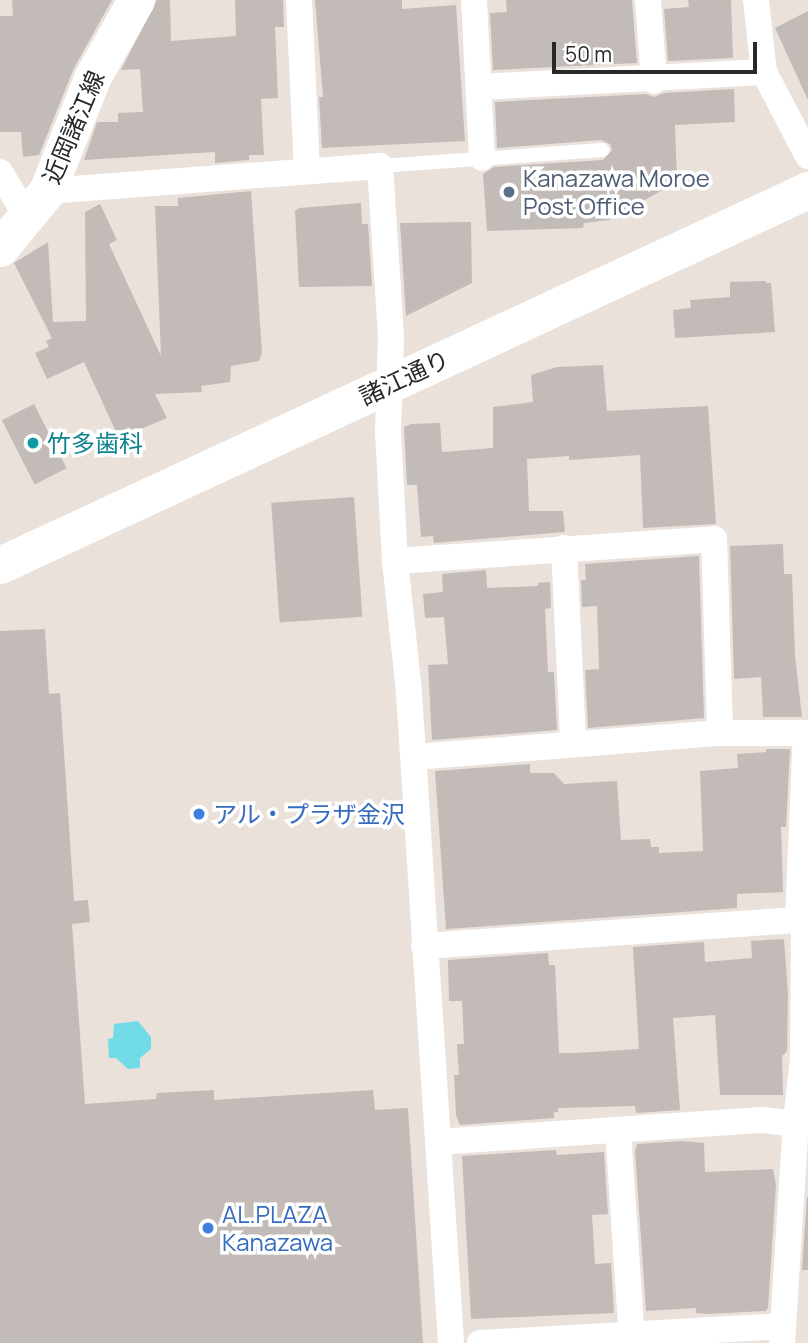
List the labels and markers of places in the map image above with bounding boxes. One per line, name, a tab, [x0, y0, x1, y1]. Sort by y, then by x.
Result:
place label: Kanazawa Moroe Post Office	[523, 164, 710, 220]
marker: Kanazawa Moroe Post Office	[501, 184, 517, 200]
place label: 竹多歯科	[47, 429, 143, 457]
marker: 竹多歯科	[25, 435, 41, 451]
place label: アル・プラザ金沢	[213, 800, 405, 828]
marker: アル・プラザ金沢	[191, 806, 207, 822]
place label: AL.PLAZA Kanazawa	[222, 1200, 333, 1256]
marker: AL.PLAZA Kanazawa	[200, 1220, 216, 1236]

